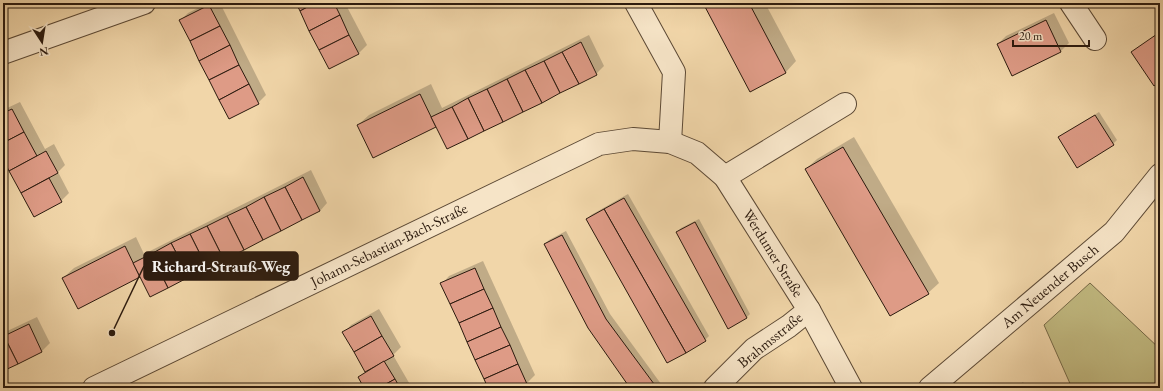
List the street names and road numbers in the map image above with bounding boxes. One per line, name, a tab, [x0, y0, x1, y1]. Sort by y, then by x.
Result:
street label: Johann-Sebastian-Bach-Straße	[305, 198, 470, 292]
street label: Werdumer Straße	[739, 205, 808, 300]
street label: Am Neuender Busch	[996, 239, 1102, 333]
street label: Brahmsstraße	[733, 308, 806, 372]

